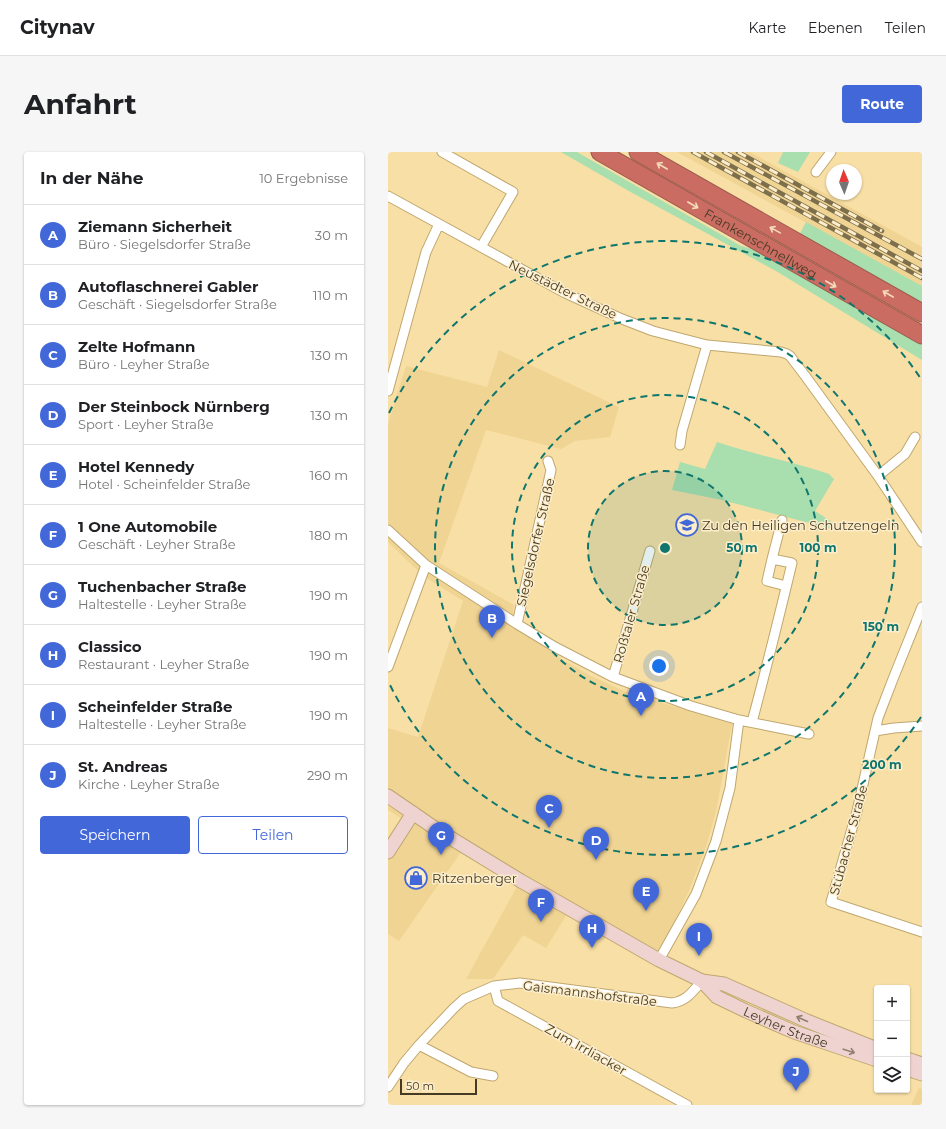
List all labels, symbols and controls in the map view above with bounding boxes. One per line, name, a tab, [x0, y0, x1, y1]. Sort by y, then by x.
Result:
text: Citynav	[20, 16, 95, 39]
text: Karte	[748, 19, 786, 37]
text: Ebenen	[808, 19, 863, 37]
text: Teilen	[885, 19, 926, 37]
button: Route	[842, 85, 922, 123]
text: Anfahrt	[24, 87, 137, 121]
one-way arrow	[656, 161, 668, 169]
north arrow	[826, 164, 862, 200]
text: In der Nähe	[40, 168, 144, 188]
text: 10 Ergebnisse	[259, 170, 348, 186]
one-way arrow	[687, 202, 699, 210]
street label: Frankenschnellweg	[701, 205, 820, 282]
text: Ziemann Sicherheit	[78, 217, 232, 236]
one-way arrow	[769, 225, 781, 233]
text: A	[48, 227, 58, 243]
text: 30 m	[315, 227, 348, 243]
text: Büro · Siegelsdorfer Straße	[78, 236, 251, 252]
street label: Neustädter Straße	[506, 256, 620, 322]
text: Autoflaschnerei Gabler	[78, 277, 259, 296]
one-way arrow	[824, 280, 836, 288]
text: B	[48, 287, 58, 303]
text: 110 m	[313, 287, 348, 303]
one-way arrow	[882, 289, 894, 297]
text: Geschäft · Siegelsdorfer Straße	[78, 296, 277, 312]
text: Zelte Hofmann	[78, 337, 195, 356]
text: C	[48, 347, 58, 363]
text: 130 m	[310, 347, 348, 363]
text: Büro · Leyher Straße	[78, 356, 210, 372]
text: Der Steinbock Nürnberg	[78, 397, 270, 416]
text: D	[48, 407, 58, 423]
text: 130 m	[310, 407, 348, 423]
text: Sport · Leyher Straße	[78, 416, 214, 432]
text: Hotel Kennedy	[78, 457, 194, 476]
text: E	[49, 467, 57, 483]
text: 160 m	[310, 467, 348, 483]
text: Hotel · Scheinfelder Straße	[78, 476, 250, 492]
street label: Siegelsdorfer Straße	[512, 476, 558, 608]
school or university icon: Zu den Heiligen Schutzengeln	[674, 512, 700, 538]
text: 1 One Automobile	[78, 517, 217, 536]
place label: Zu den Heiligen Schutzengeln	[702, 517, 899, 533]
text: F	[49, 527, 57, 543]
text: 180 m	[309, 527, 348, 543]
text: Geschäft · Leyher Straße	[78, 536, 236, 552]
text: 50 m	[726, 540, 758, 555]
text: 100 m	[800, 540, 836, 555]
centre of rings	[658, 541, 672, 555]
street label: Roßtaler Straße	[609, 563, 653, 665]
text: Tuchenbacher Straße	[78, 577, 247, 596]
text: G	[48, 587, 58, 603]
text: 190 m	[310, 587, 348, 603]
text: Haltestelle · Leyher Straße	[78, 596, 246, 612]
pin: B	[479, 605, 505, 638]
text: 150 m	[863, 619, 899, 634]
text: Classico	[78, 637, 142, 656]
text: H	[48, 647, 58, 663]
text: 190 m	[310, 647, 348, 663]
text: Restaurant · Leyher Straße	[78, 656, 249, 672]
your location	[649, 656, 669, 676]
pin: A	[628, 683, 654, 716]
text: Scheinfelder Straße	[78, 697, 232, 716]
text: I	[51, 707, 55, 723]
text: 190 m	[310, 707, 348, 723]
text: Haltestelle · Leyher Straße	[78, 716, 246, 732]
text: St. Andreas	[78, 757, 168, 776]
text: 200 m	[862, 757, 902, 772]
text: J	[49, 767, 57, 783]
text: 290 m	[307, 767, 348, 783]
text: Kirche · Leyher Straße	[78, 776, 220, 792]
street label: Stübacher Straße	[826, 783, 870, 897]
pin: C	[536, 795, 562, 828]
button: Speichern	[40, 816, 190, 854]
button: Teilen	[198, 816, 348, 854]
pin: G	[428, 822, 454, 855]
pin: D	[583, 827, 609, 860]
shop icon: Ritzenberger	[403, 865, 429, 891]
place label: Ritzenberger	[432, 870, 517, 886]
pin: E	[633, 878, 659, 911]
pin: F	[528, 889, 554, 922]
pin: H	[579, 915, 605, 948]
pin: I	[686, 923, 712, 956]
street label: Gaismannshofstraße	[522, 977, 658, 1009]
map controls	[874, 985, 910, 1093]
button: +	[874, 985, 910, 1021]
street label: Leyher Straße	[741, 1003, 830, 1051]
one-way arrow	[796, 1015, 808, 1022]
street label: Zum Irrliacker	[542, 1020, 630, 1078]
button: −	[874, 1021, 910, 1057]
one-way arrow	[842, 1048, 855, 1055]
button: layers	[874, 1057, 910, 1093]
pin: J	[783, 1058, 809, 1091]
scale bar	[400, 1077, 477, 1096]
text: 50 m	[406, 1079, 434, 1093]

